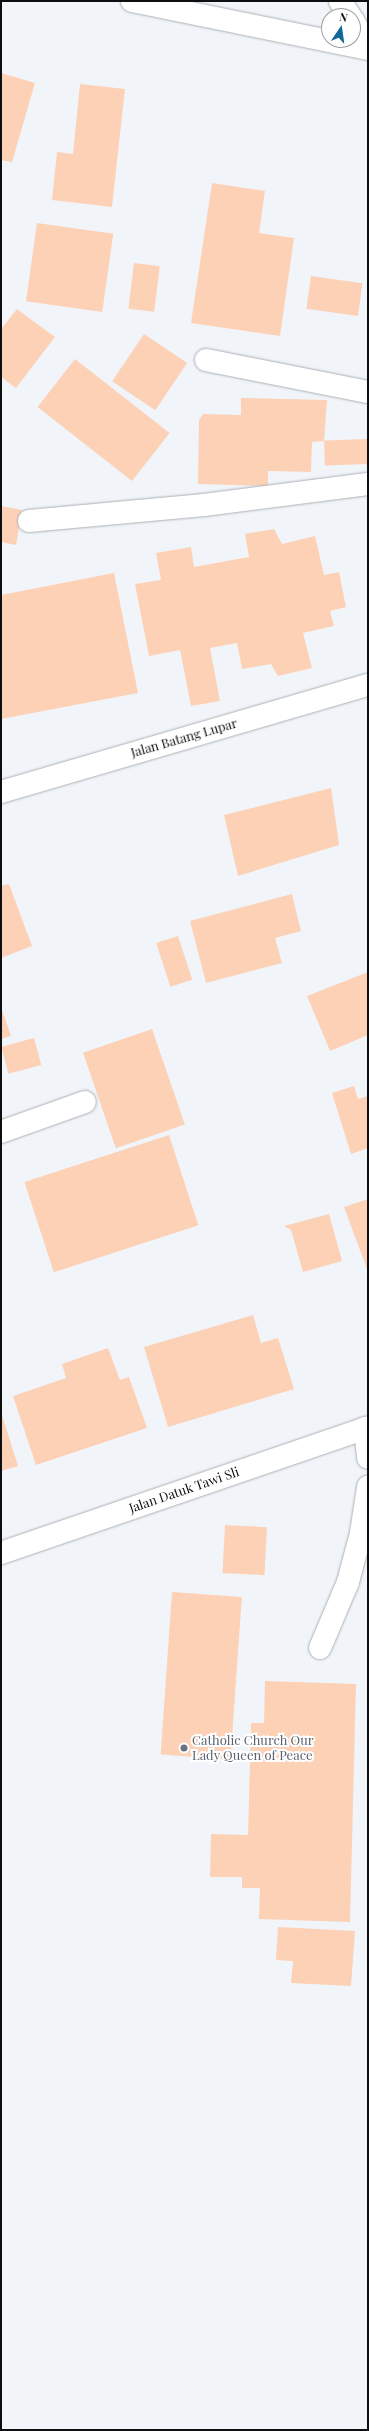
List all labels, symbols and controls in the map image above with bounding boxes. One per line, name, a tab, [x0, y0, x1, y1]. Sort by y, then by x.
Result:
north arrow	[321, 8, 361, 48]
text: N	[338, 9, 349, 25]
street label: Jalan Batang Lupar	[129, 715, 239, 761]
street label: Jalan Datuk Tawi Sli	[127, 1464, 241, 1516]
place label: Catholic Church Our Lady Queen of Peace	[192, 1733, 314, 1764]
marker: Catholic Church Our Lady Queen of Peace	[179, 1743, 189, 1753]

